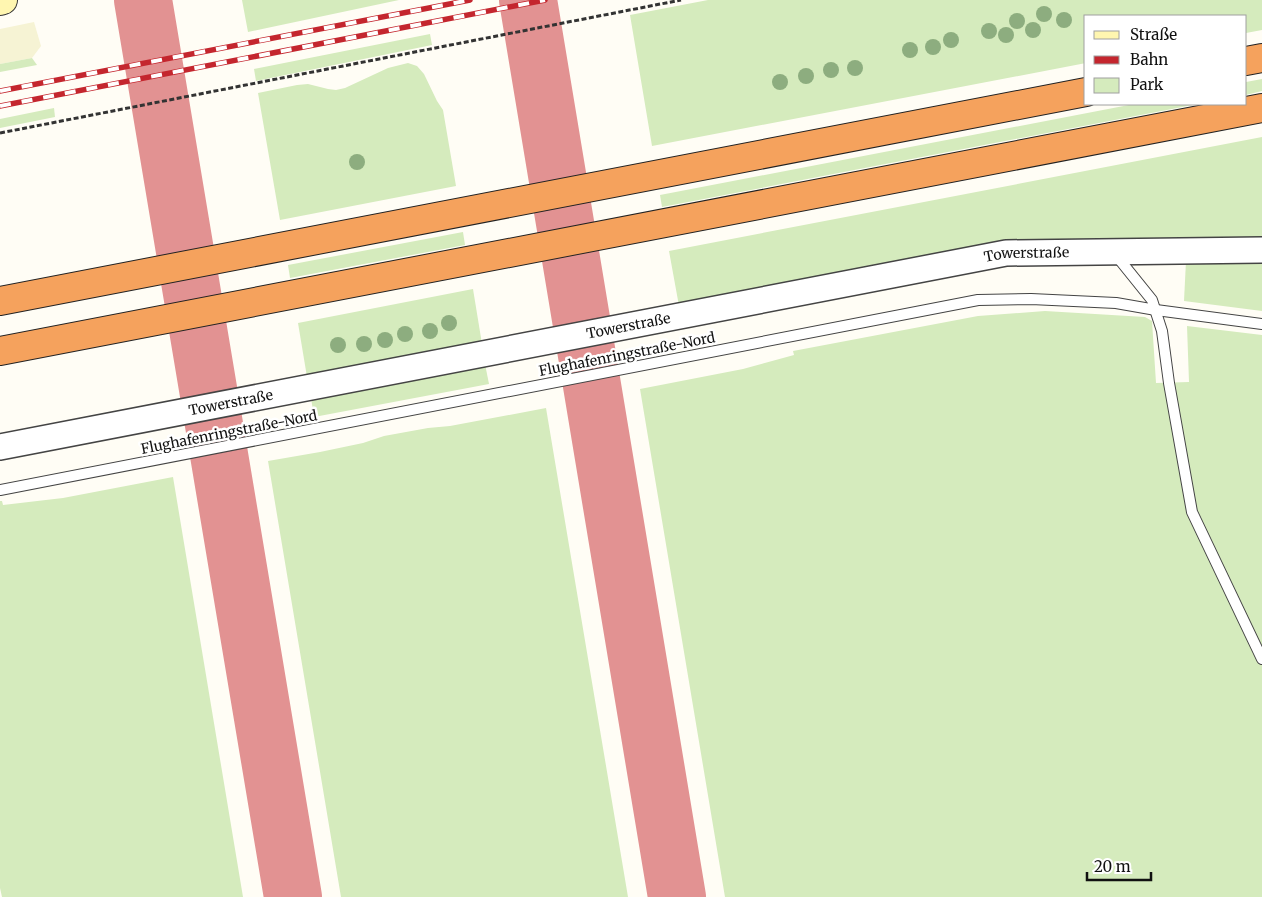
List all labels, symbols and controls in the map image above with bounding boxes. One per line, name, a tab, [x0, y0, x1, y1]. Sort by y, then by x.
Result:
legend	[1084, 15, 1247, 105]
text: Straße	[1130, 25, 1177, 44]
text: Bahn	[1130, 50, 1168, 69]
text: Park	[1130, 75, 1164, 94]
street label: Towerstraße	[982, 243, 1069, 266]
street label: Towerstraße	[585, 309, 672, 343]
street label: Flughafenringstraße-Nord	[537, 328, 717, 380]
street label: Towerstraße	[187, 386, 274, 419]
street label: Flughafenringstraße-Nord	[139, 406, 319, 458]
scale bar	[1087, 850, 1151, 882]
text: 20 m	[1094, 857, 1131, 876]

